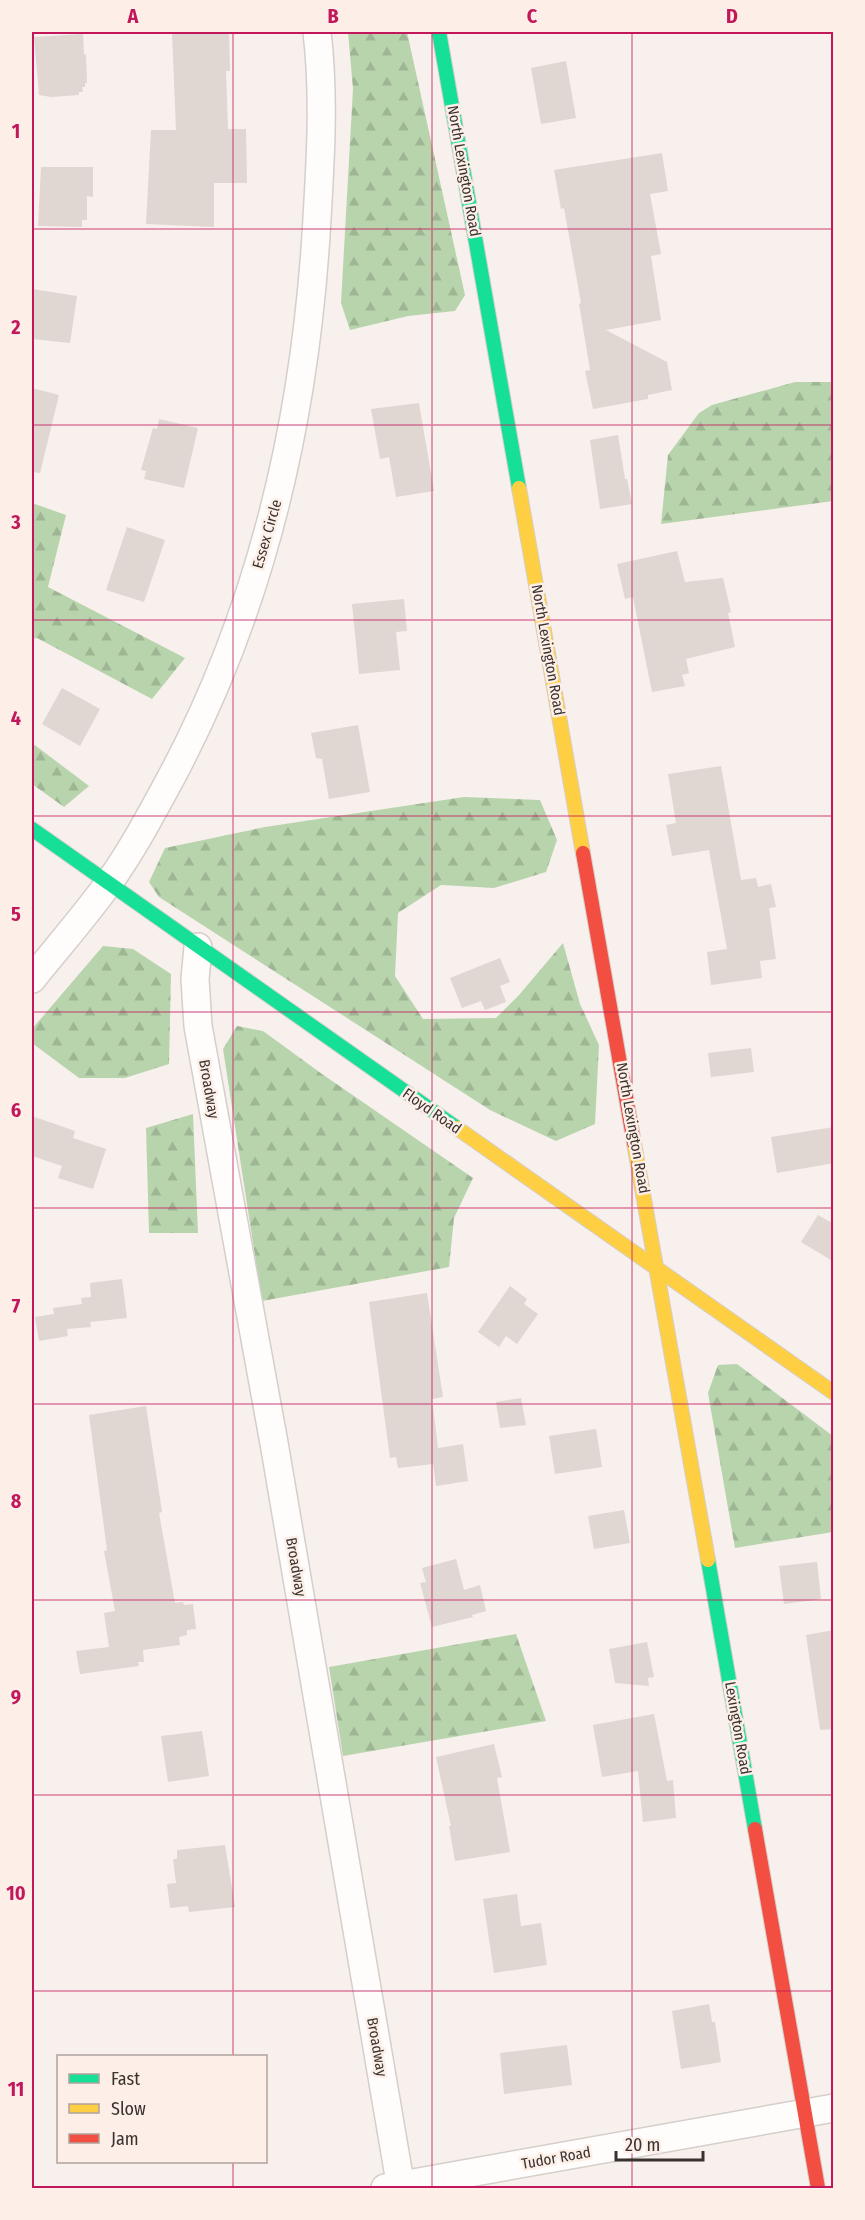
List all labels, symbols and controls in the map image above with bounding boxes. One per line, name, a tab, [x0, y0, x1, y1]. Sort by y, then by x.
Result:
text: A	[127, 4, 140, 28]
text: B	[327, 4, 339, 28]
text: C	[527, 4, 538, 28]
text: D	[726, 4, 738, 28]
street label: North Lexington Road	[444, 104, 484, 238]
text: 1	[12, 119, 20, 143]
text: 2	[10, 315, 21, 339]
street label: Essex Circle	[249, 497, 285, 571]
text: 3	[10, 510, 21, 534]
street label: North Lexington Road	[528, 583, 568, 717]
text: 4	[11, 706, 21, 730]
text: 5	[11, 902, 21, 926]
street label: Broadway	[195, 1058, 223, 1120]
street label: North Lexington Road	[613, 1061, 653, 1195]
street label: Floyd Road	[399, 1084, 465, 1138]
text: 6	[11, 1098, 21, 1122]
text: 7	[12, 1294, 21, 1318]
text: 8	[11, 1489, 22, 1513]
street label: Broadway	[282, 1536, 310, 1598]
street label: Lexington Road	[721, 1680, 755, 1776]
text: 9	[11, 1685, 21, 1709]
text: 10	[6, 1881, 26, 1905]
street label: Broadway	[363, 2016, 391, 2078]
legend	[57, 2055, 267, 2163]
text: Fast	[111, 2068, 140, 2090]
text: 11	[8, 2077, 24, 2101]
text: Slow	[111, 2098, 146, 2120]
scale bar	[616, 2124, 703, 2162]
text: Jam	[111, 2128, 139, 2150]
text: 20 m	[625, 2134, 660, 2156]
street label: Tudor Road	[520, 2143, 592, 2173]

